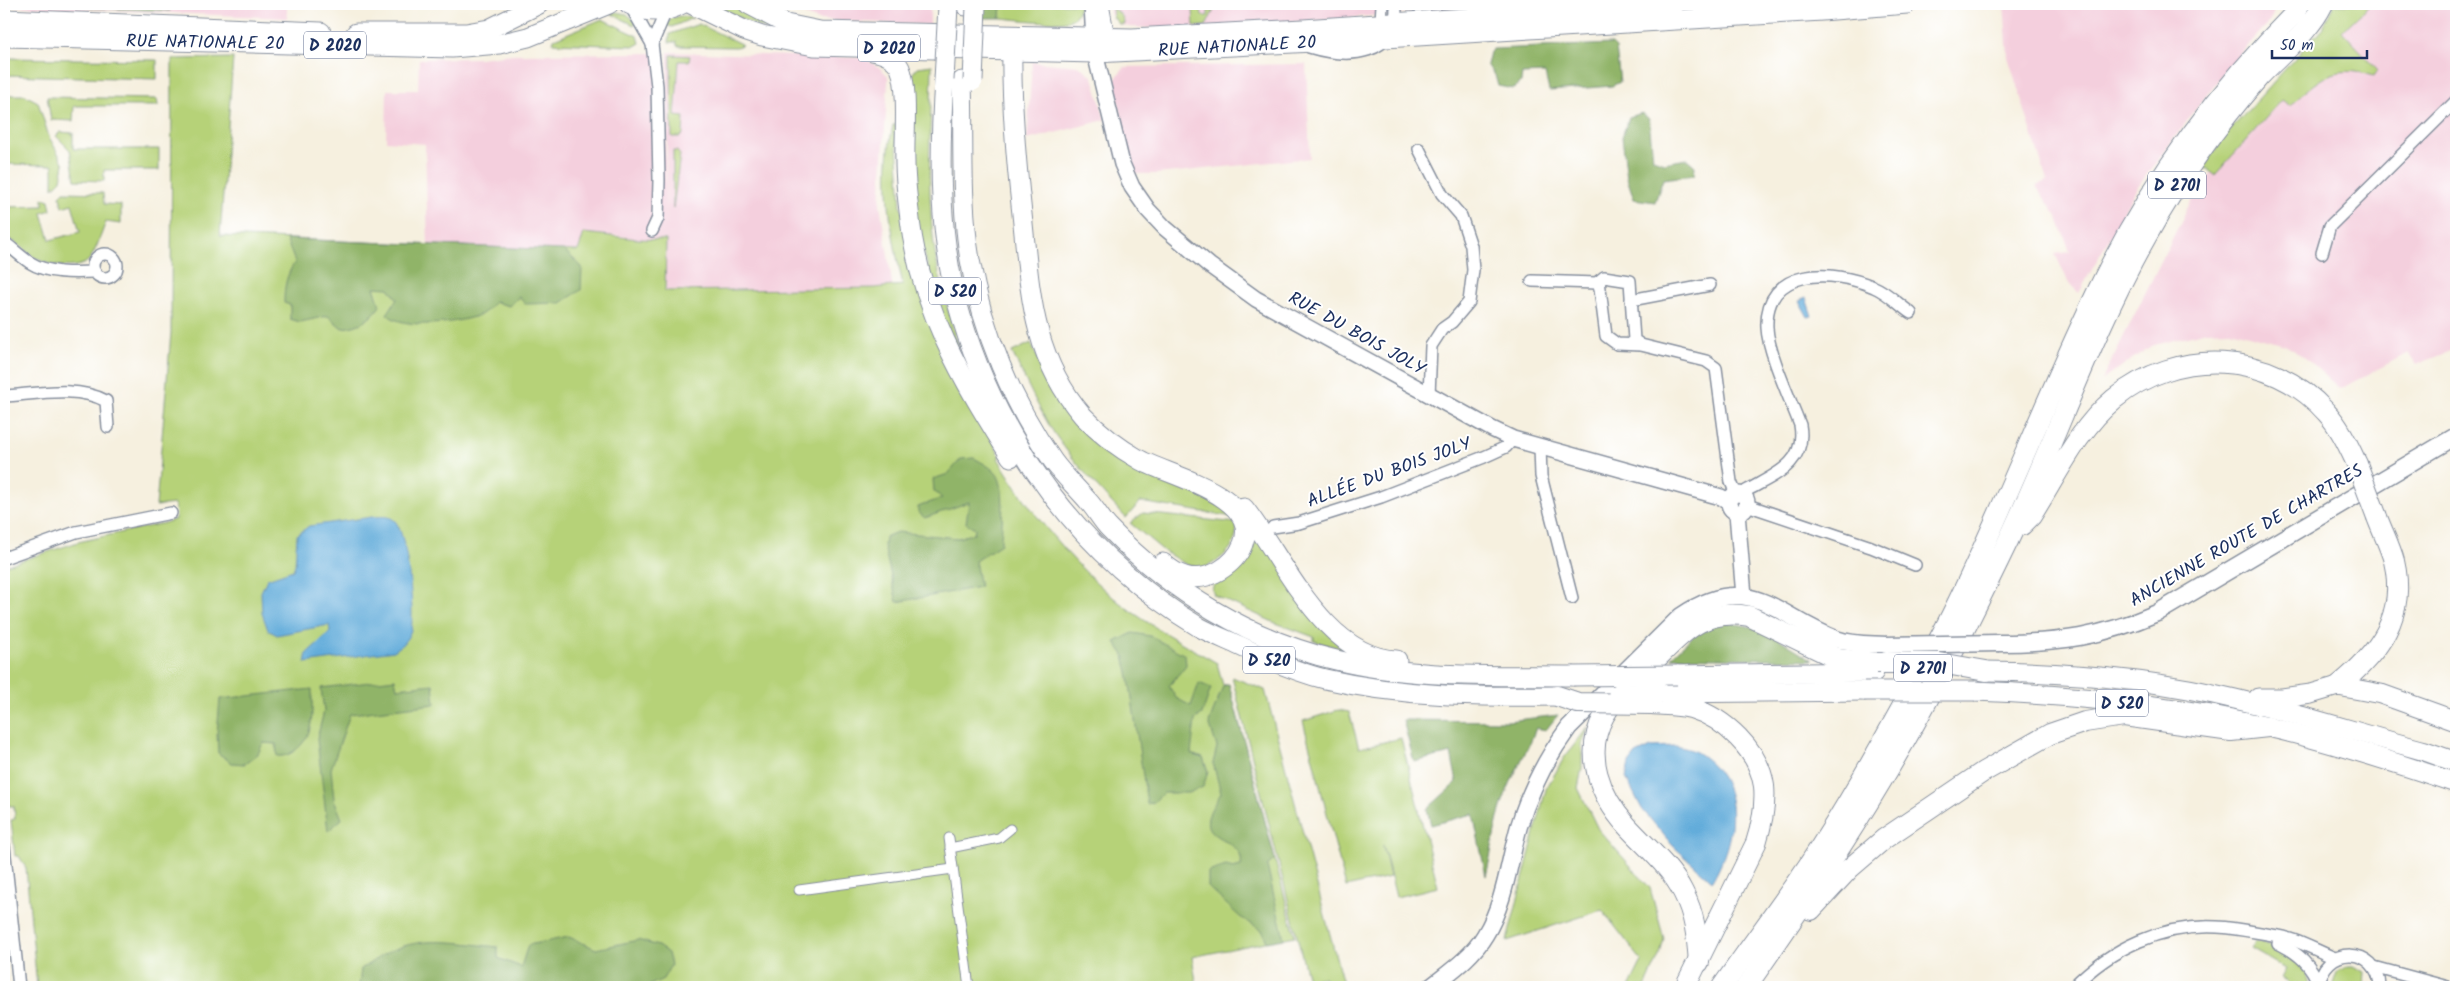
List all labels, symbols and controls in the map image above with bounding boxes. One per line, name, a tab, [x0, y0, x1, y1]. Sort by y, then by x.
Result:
street label: RUE NATIONALE 20	[125, 28, 284, 59]
scale bar	[2272, 28, 2368, 60]
street label: RUE NATIONALE 20	[1157, 29, 1317, 66]
road number: D 2020	[304, 32, 366, 58]
road number: D 2020	[858, 34, 920, 62]
text: 50 m	[2280, 34, 2314, 58]
road number: D 2701	[2148, 172, 2206, 198]
road number: D 520	[929, 278, 981, 304]
street label: RUE DU BOIS JOLY	[1282, 285, 1431, 384]
street label: ALLÉE DU BOIS JOLY	[1303, 430, 1476, 517]
street label: ANCIENNE ROUTE DE CHARTRES	[2124, 457, 2369, 615]
road number: D 520	[1243, 646, 1295, 674]
road number: D 2701	[1894, 654, 1952, 681]
road number: D 520	[2096, 690, 2148, 716]

